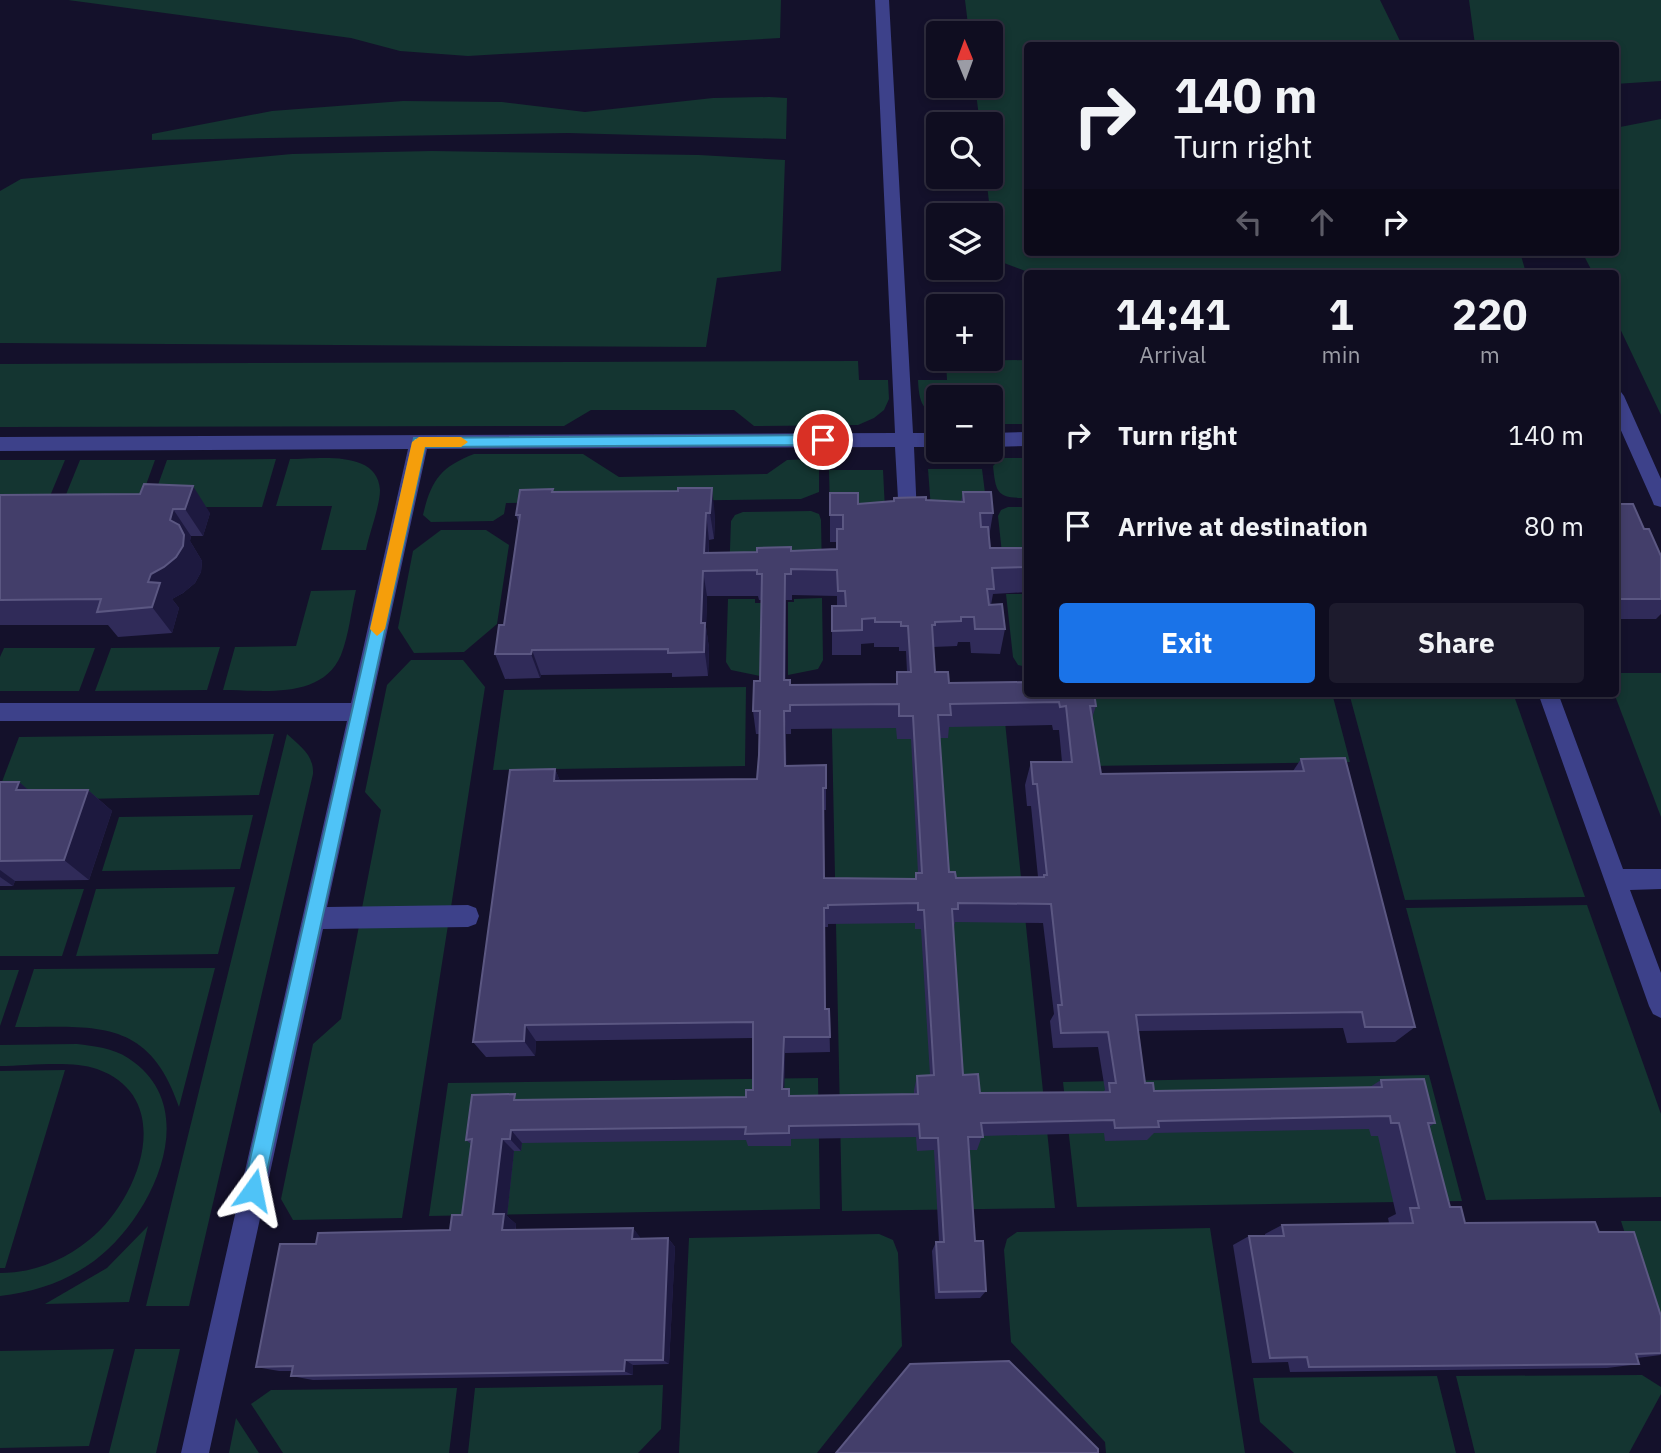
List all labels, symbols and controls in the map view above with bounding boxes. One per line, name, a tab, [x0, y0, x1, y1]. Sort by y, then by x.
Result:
north arrow	[926, 21, 1003, 98]
map controls	[926, 21, 1003, 462]
text: 140 m	[1174, 63, 1318, 126]
icon: right	[1059, 70, 1150, 161]
button: search	[926, 112, 1003, 189]
text: Turn right	[1174, 125, 1312, 167]
button: layers	[926, 203, 1003, 280]
icon: left	[1230, 203, 1268, 241]
icon: ahead	[1303, 203, 1341, 241]
icon: right	[1376, 203, 1414, 241]
text: 14:41	[1115, 287, 1230, 342]
text: 1	[1328, 287, 1354, 342]
text: 220	[1452, 287, 1528, 342]
button: +	[926, 294, 1003, 371]
text: Arrival	[1139, 339, 1206, 369]
text: min	[1322, 339, 1360, 369]
text: m	[1480, 339, 1500, 369]
button: −	[926, 385, 1003, 462]
pin	[793, 410, 853, 470]
icon: right	[1059, 416, 1097, 454]
text: Turn right	[1118, 418, 1237, 452]
text: 140 m	[1508, 418, 1584, 452]
icon: arrive	[804, 421, 842, 459]
icon: arrive	[1059, 507, 1097, 545]
text: Arrive at destination	[1118, 509, 1368, 543]
text: 80 m	[1524, 509, 1584, 543]
button: Exit	[1059, 603, 1315, 683]
button: Share	[1329, 603, 1584, 683]
position arrow	[216, 1153, 290, 1227]

